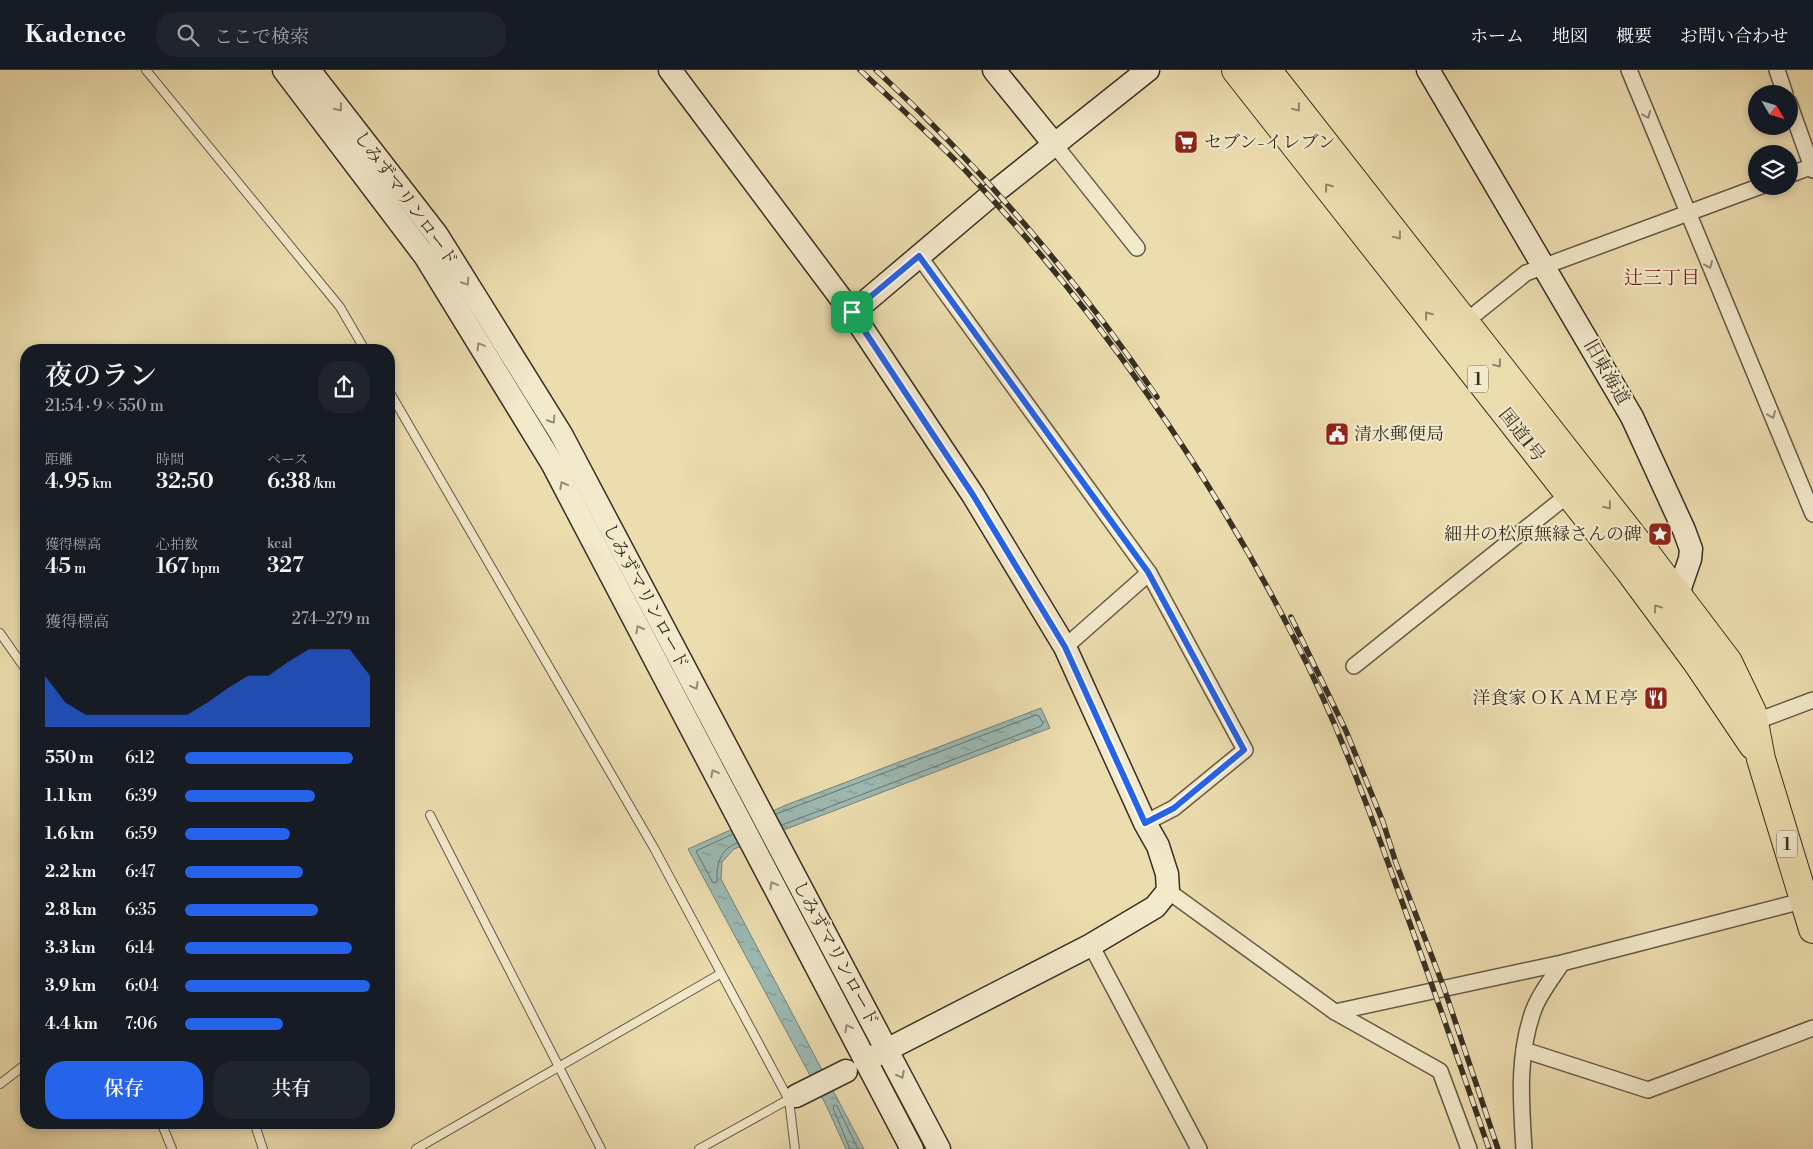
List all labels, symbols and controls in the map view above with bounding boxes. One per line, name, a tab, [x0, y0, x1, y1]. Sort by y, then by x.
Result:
search box	[156, 12, 506, 57]
text: Kadence	[25, 20, 126, 50]
icon: search	[174, 21, 202, 49]
text: ここで検索	[214, 25, 309, 49]
text: ホーム	[1470, 25, 1524, 48]
text: 地図	[1552, 25, 1588, 48]
text: 概要	[1616, 25, 1652, 48]
text: お問い合わせ	[1680, 25, 1788, 48]
north arrow	[1748, 85, 1798, 135]
map controls	[1748, 85, 1798, 195]
one-way arrow	[1292, 102, 1300, 111]
one-way arrow	[333, 103, 342, 112]
one-way arrow	[1641, 110, 1652, 119]
street label: しみずマリンロード	[349, 126, 463, 271]
supermarket icon: セブン-イレブン	[1173, 129, 1199, 155]
place label: セブン-イレブン	[1204, 131, 1336, 154]
button: layers	[1748, 145, 1798, 195]
one-way arrow	[1325, 184, 1333, 193]
one-way arrow	[1392, 230, 1400, 239]
one-way arrow	[1703, 260, 1714, 269]
district label: 辻三丁目	[1624, 266, 1700, 290]
one-way arrow	[460, 276, 469, 285]
pin	[831, 291, 873, 333]
icon: arrive	[838, 298, 866, 326]
one-way arrow	[1425, 312, 1433, 321]
street label: 旧東海道	[1579, 335, 1635, 409]
one-way arrow	[476, 342, 486, 351]
one-way arrow	[1492, 358, 1500, 367]
text: 夜のラン	[45, 359, 157, 394]
button: share	[318, 361, 370, 413]
road number: 1	[1468, 366, 1488, 392]
text: 21:54 · 9 × 550 m	[45, 396, 164, 416]
street label: 国道1号	[1494, 404, 1550, 467]
one-way arrow	[1765, 410, 1776, 419]
one-way arrow	[545, 414, 555, 423]
public building icon: 清水郵便局	[1324, 421, 1350, 447]
place label: 清水郵便局	[1354, 423, 1444, 446]
text: 距離	[45, 451, 73, 469]
text: 時間	[156, 451, 184, 469]
text: ペース	[267, 451, 308, 469]
text: 4.95	[45, 469, 90, 495]
text: 32:50	[156, 469, 214, 495]
text: 6:38	[267, 469, 311, 495]
text: km	[90, 475, 112, 493]
text: /km	[311, 475, 336, 493]
one-way arrow	[559, 481, 569, 490]
one-way arrow	[1603, 500, 1611, 509]
street label: しみずマリンロード	[597, 519, 694, 673]
place icon: 細井の松原無縁さんの碑	[1647, 521, 1673, 547]
place label: 細井の松原無縁さんの碑	[1444, 523, 1642, 546]
text: kcal	[267, 535, 292, 553]
text: 獲得標高	[45, 536, 101, 554]
text: 心拍数	[156, 536, 198, 554]
text: 327	[267, 553, 304, 579]
text: 45	[45, 554, 71, 580]
text: 167	[156, 554, 189, 580]
text: m	[71, 560, 86, 578]
text: bpm	[189, 560, 220, 578]
one-way arrow	[1654, 604, 1663, 614]
text: 274–279 m	[292, 609, 370, 629]
text: 獲得標高	[45, 612, 109, 632]
one-way arrow	[635, 625, 645, 634]
one-way arrow	[688, 681, 698, 690]
restaurant icon: 洋食家 ＯＫＡＭＥ亭	[1643, 685, 1669, 711]
place label: 洋食家 ＯＫＡＭＥ亭	[1472, 687, 1638, 710]
text: 550 m	[45, 748, 94, 768]
text: 6:12	[125, 748, 155, 768]
one-way arrow	[710, 769, 720, 778]
text: 1.1 km	[45, 786, 92, 806]
text: 6:39	[125, 786, 157, 806]
text: 1.6 km	[45, 824, 94, 844]
text: 6:59	[125, 824, 157, 844]
road number: 1	[1777, 831, 1797, 858]
text: 2.2 km	[45, 862, 96, 882]
text: 6:47	[125, 862, 155, 882]
street label: しみずマリンロード	[787, 876, 884, 1030]
one-way arrow	[769, 881, 779, 890]
text: 2.8 km	[45, 900, 97, 920]
text: 6:35	[125, 900, 156, 920]
text: 3.3 km	[45, 938, 96, 958]
text: 6:14	[125, 938, 154, 958]
text: 3.9 km	[45, 976, 96, 996]
text: 6:04	[125, 976, 158, 996]
text: 4.4 km	[45, 1014, 98, 1034]
text: 7:06	[125, 1014, 157, 1034]
one-way arrow	[844, 1025, 854, 1034]
button: 保存	[45, 1061, 203, 1119]
button: 共有	[213, 1061, 370, 1119]
one-way arrow	[895, 1070, 905, 1079]

